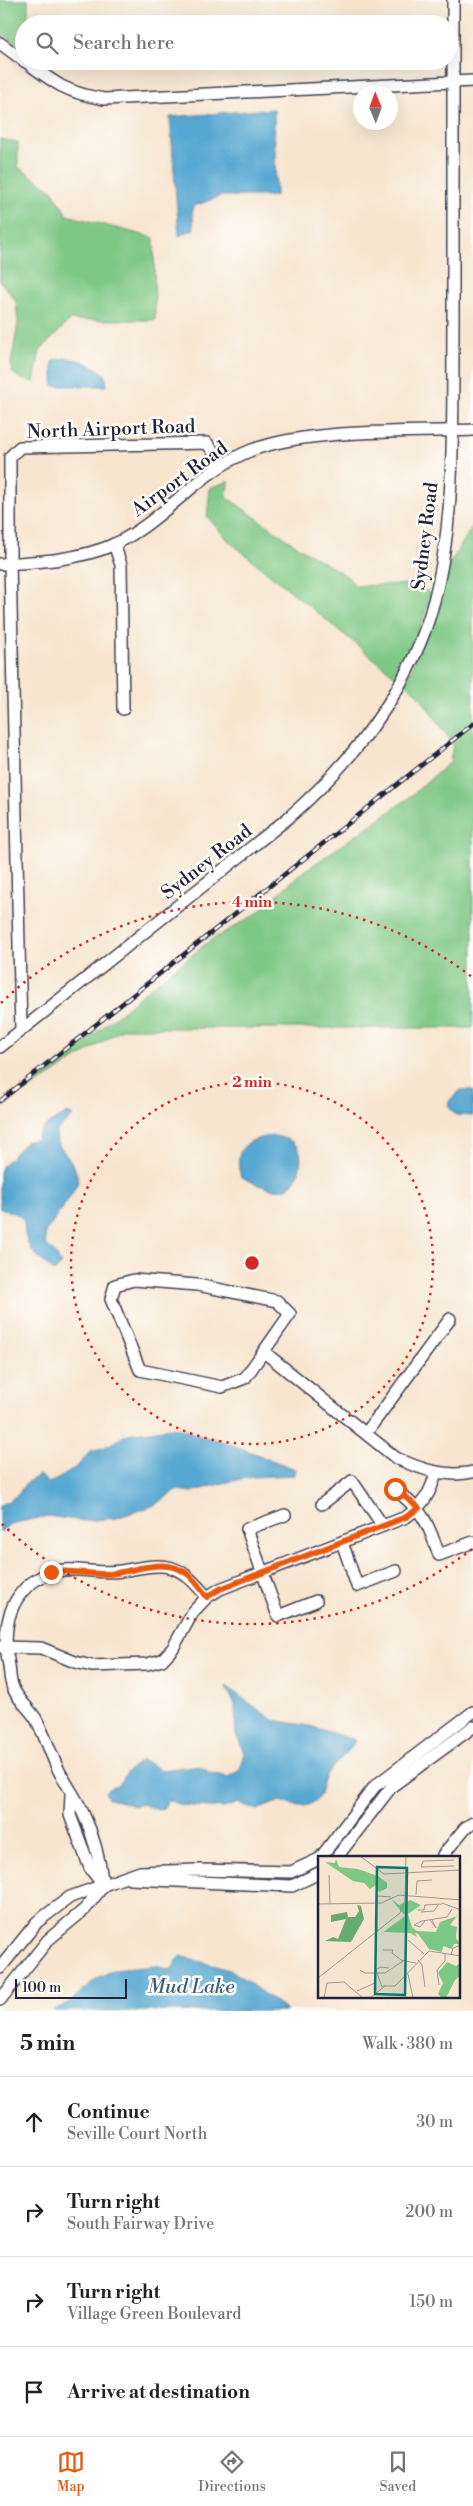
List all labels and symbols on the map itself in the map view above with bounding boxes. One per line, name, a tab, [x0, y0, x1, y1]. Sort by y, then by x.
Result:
north arrow	[353, 85, 398, 130]
street label: North Airport Road	[26, 414, 196, 444]
street label: Airport Road	[126, 436, 233, 522]
street label: Sydney Road	[406, 481, 444, 591]
street label: Sydney Road	[157, 819, 257, 905]
text: 4 min	[232, 893, 273, 912]
text: 2 min	[232, 1073, 272, 1092]
centre of rings	[243, 1254, 261, 1272]
route start	[384, 1478, 407, 1501]
route end	[40, 1561, 63, 1584]
inset map	[318, 1856, 460, 1998]
water label: Mud Lake	[147, 1975, 235, 2000]
scale bar	[15, 1976, 128, 1999]

